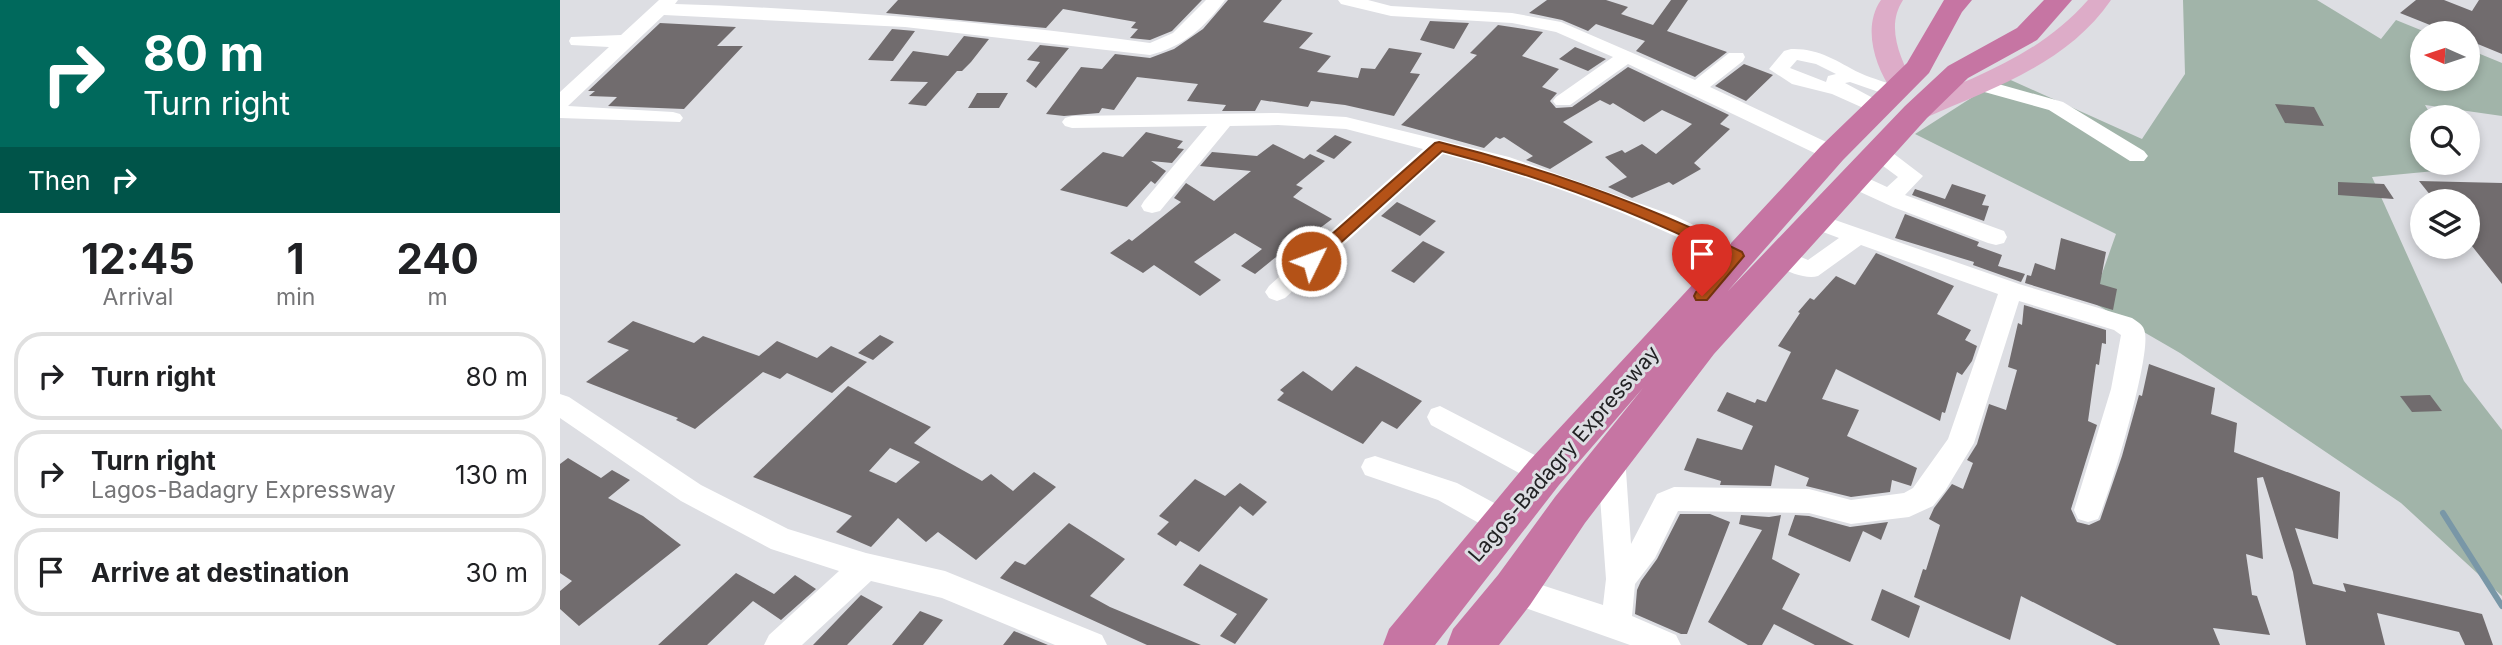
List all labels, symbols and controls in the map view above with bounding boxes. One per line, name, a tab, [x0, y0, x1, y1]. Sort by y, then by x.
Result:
north arrow	[2410, 21, 2480, 91]
map controls	[2410, 21, 2480, 259]
text: 80 m	[143, 24, 264, 83]
icon: right	[28, 28, 119, 119]
text: Turn right	[143, 84, 290, 123]
button: search	[2410, 105, 2480, 175]
icon: right	[105, 161, 143, 199]
text: Then	[28, 165, 91, 196]
button: layers	[2410, 189, 2480, 259]
position arrow	[1274, 224, 1348, 298]
pin	[1672, 224, 1732, 296]
text: 12:45	[81, 233, 195, 284]
text: 1	[287, 233, 305, 284]
text: 240	[396, 233, 479, 284]
icon: arrive	[1683, 235, 1721, 273]
text: Arrival	[103, 283, 173, 311]
text: min	[276, 283, 315, 311]
text: m	[428, 283, 448, 311]
street label: Lagos-Badagry Expressway	[1463, 340, 1664, 567]
icon: right	[32, 357, 70, 395]
text: Turn right	[91, 361, 216, 392]
text: 80 m	[465, 361, 528, 392]
text: Turn right	[91, 445, 216, 476]
icon: right	[32, 455, 70, 493]
text: 130 m	[455, 459, 528, 490]
text: Lagos-Badagry Expressway	[91, 476, 396, 504]
icon: arrive	[32, 553, 70, 591]
text: Arrive at destination	[91, 557, 350, 588]
text: 30 m	[465, 557, 528, 588]

